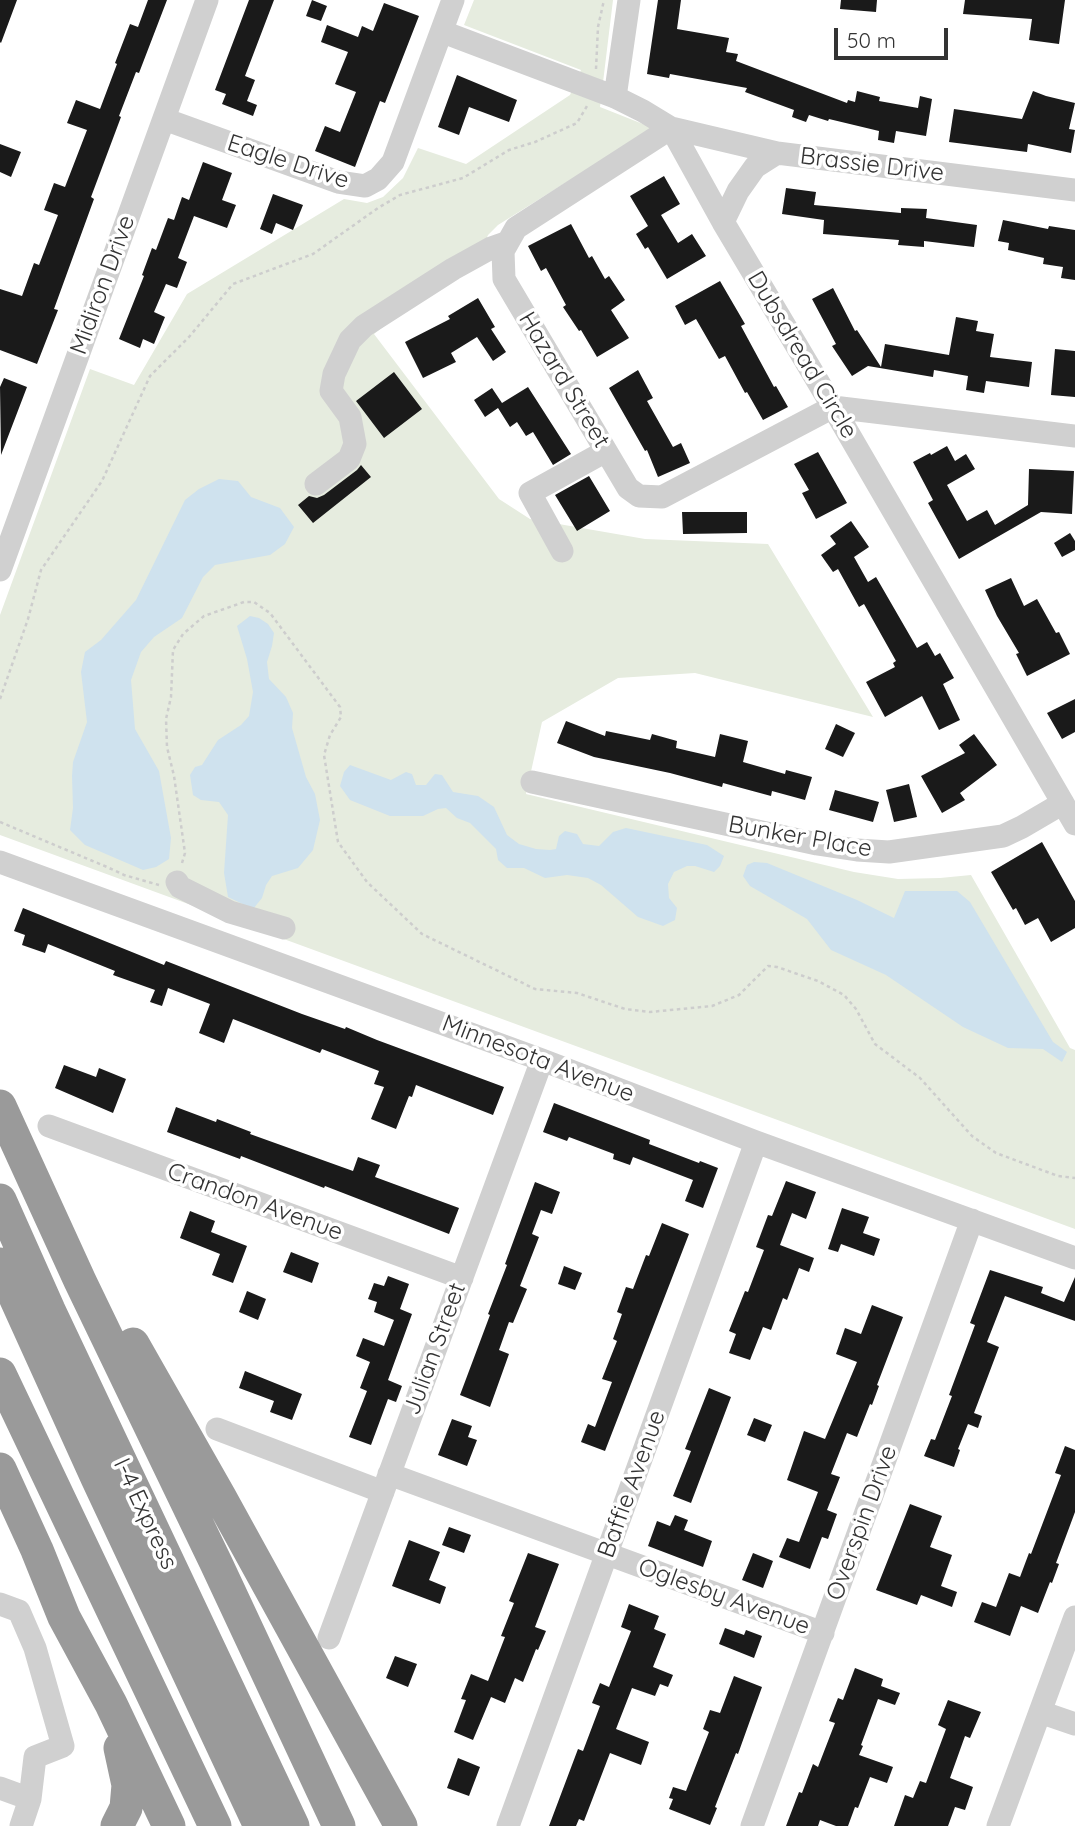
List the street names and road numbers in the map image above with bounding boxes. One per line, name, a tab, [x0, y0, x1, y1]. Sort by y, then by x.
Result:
street label: Eagle Drive	[223, 129, 353, 195]
street label: Brassie Drive	[798, 142, 946, 188]
street label: Midiron Drive	[64, 211, 142, 359]
street label: Dubsdread Circle	[741, 266, 863, 444]
street label: Hazard Street	[512, 307, 616, 453]
street label: Bunker Place	[726, 810, 874, 864]
street label: Minnesota Avenue	[438, 1009, 638, 1109]
street label: Crandon Avenue	[163, 1157, 347, 1247]
street label: Julian Street	[398, 1279, 472, 1419]
street label: Baffie Avenue	[592, 1406, 672, 1562]
street label: Overspin Drive	[821, 1442, 903, 1604]
street label: I-4 Express	[107, 1454, 183, 1574]
street label: Oglesby Avenue	[634, 1553, 814, 1641]

